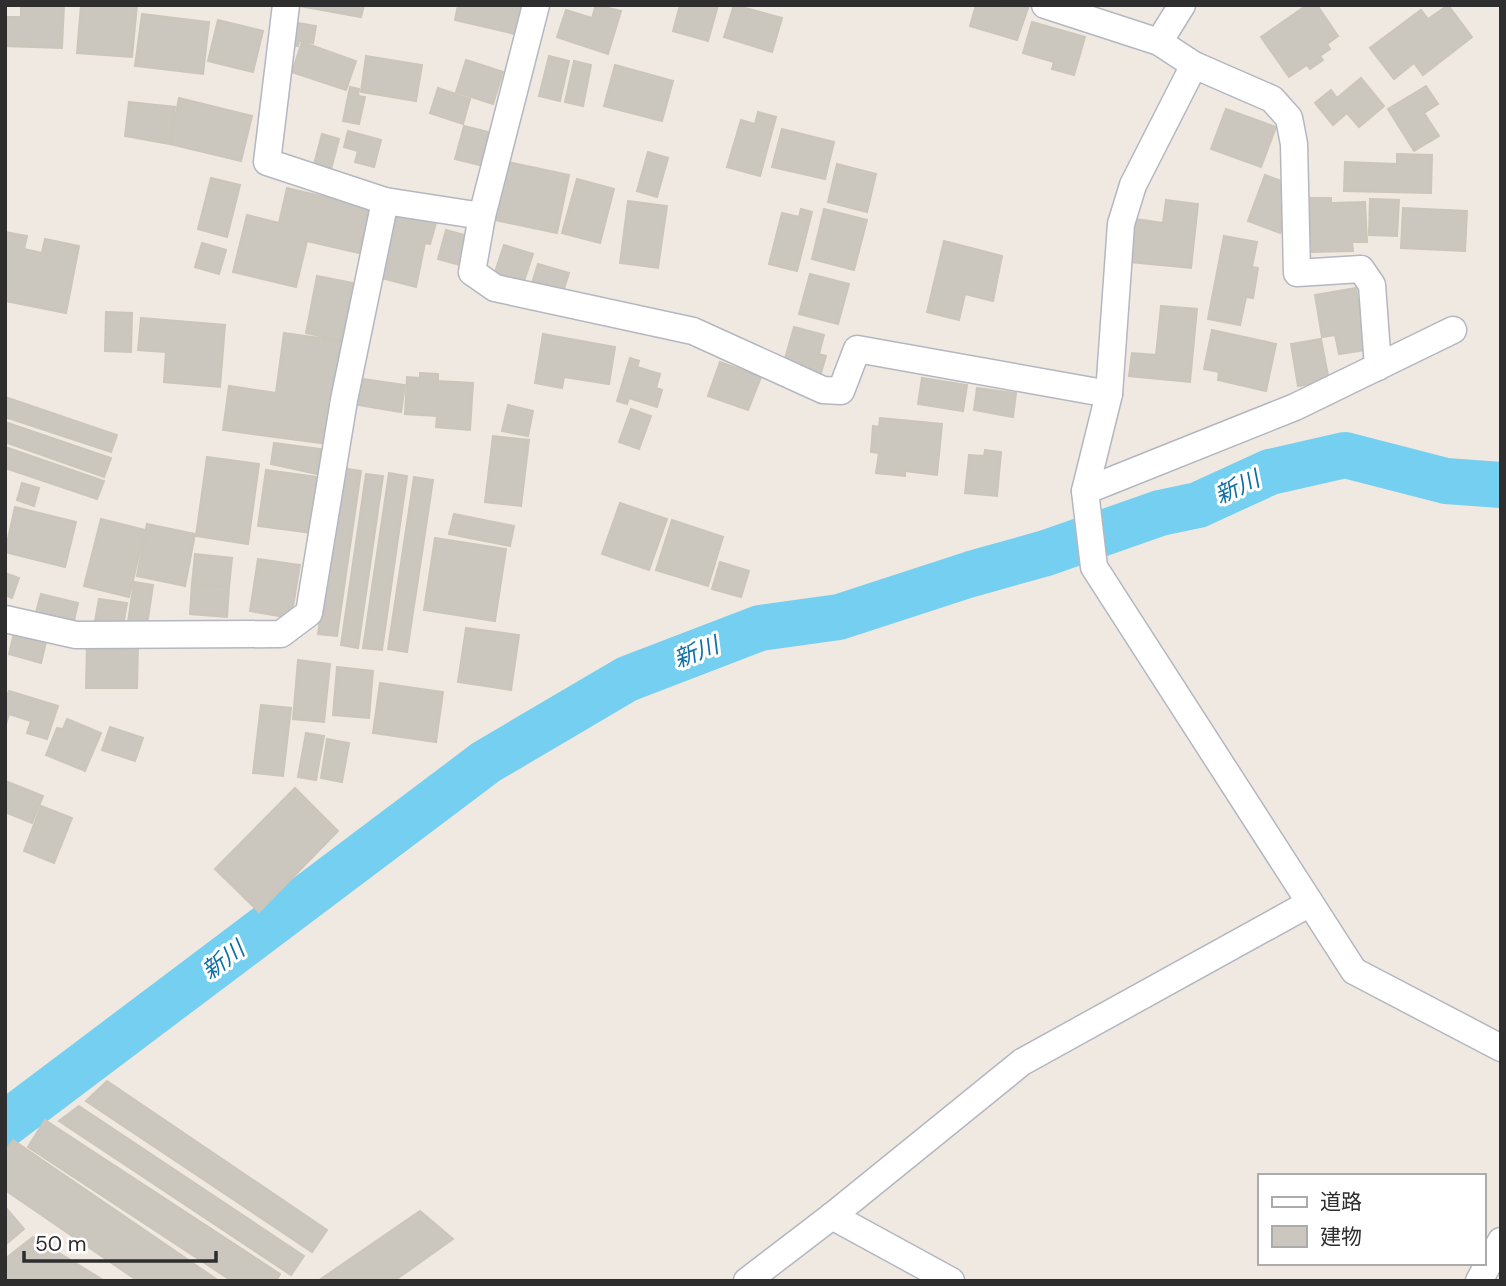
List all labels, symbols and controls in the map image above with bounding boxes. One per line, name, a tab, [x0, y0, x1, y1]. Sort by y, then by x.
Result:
water label: 新川	[1210, 462, 1267, 510]
water label: 新川	[669, 629, 726, 674]
water label: 新川	[196, 932, 253, 986]
legend	[1258, 1174, 1485, 1265]
text: 道路	[1320, 1188, 1362, 1216]
scale bar	[24, 1220, 217, 1264]
text: 建物	[1320, 1223, 1362, 1251]
text: 50 m	[35, 1230, 86, 1258]

